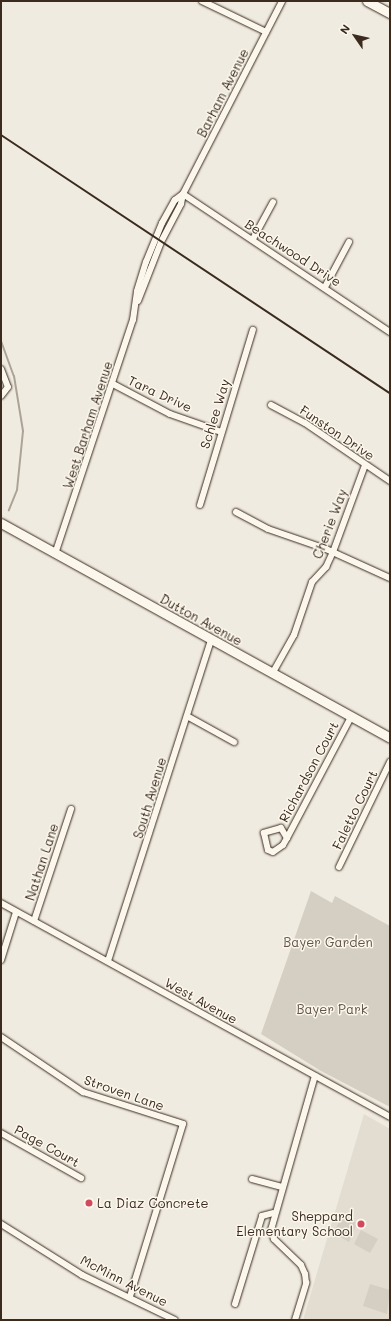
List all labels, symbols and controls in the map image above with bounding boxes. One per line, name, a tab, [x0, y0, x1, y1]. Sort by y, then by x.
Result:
north arrow	[335, 16, 375, 56]
text: N	[336, 21, 353, 37]
street label: Barham Avenue	[194, 46, 252, 140]
street label: Beachwood Drive	[242, 216, 344, 290]
street label: West Barham Avenue	[60, 359, 116, 491]
street label: Tara Drive	[126, 372, 194, 416]
street label: Schlee Way	[197, 377, 233, 451]
street label: Funston Drive	[297, 402, 377, 464]
street label: Cherie Way	[310, 487, 350, 561]
street label: Dutton Avenue	[157, 591, 245, 649]
street label: Richardson Court	[276, 719, 342, 825]
street label: South Avenue	[130, 755, 170, 841]
street label: Faletto Court	[329, 768, 381, 852]
street label: Nathan Lane	[22, 821, 62, 903]
park label: Bayer Garden	[283, 934, 373, 950]
street label: West Avenue	[162, 975, 240, 1027]
park label: Bayer Park	[296, 1001, 368, 1017]
street label: Stroven Lane	[82, 1072, 166, 1114]
street label: Page Court	[12, 1122, 82, 1170]
place label: La Diaz Concrete	[97, 1195, 209, 1211]
marker: La Diaz Concrete	[84, 1198, 94, 1208]
place label: Sheppard Elementary School	[236, 1209, 353, 1240]
marker: Sheppard Elementary School	[356, 1219, 366, 1229]
street label: McMinn Avenue	[78, 1252, 170, 1310]

